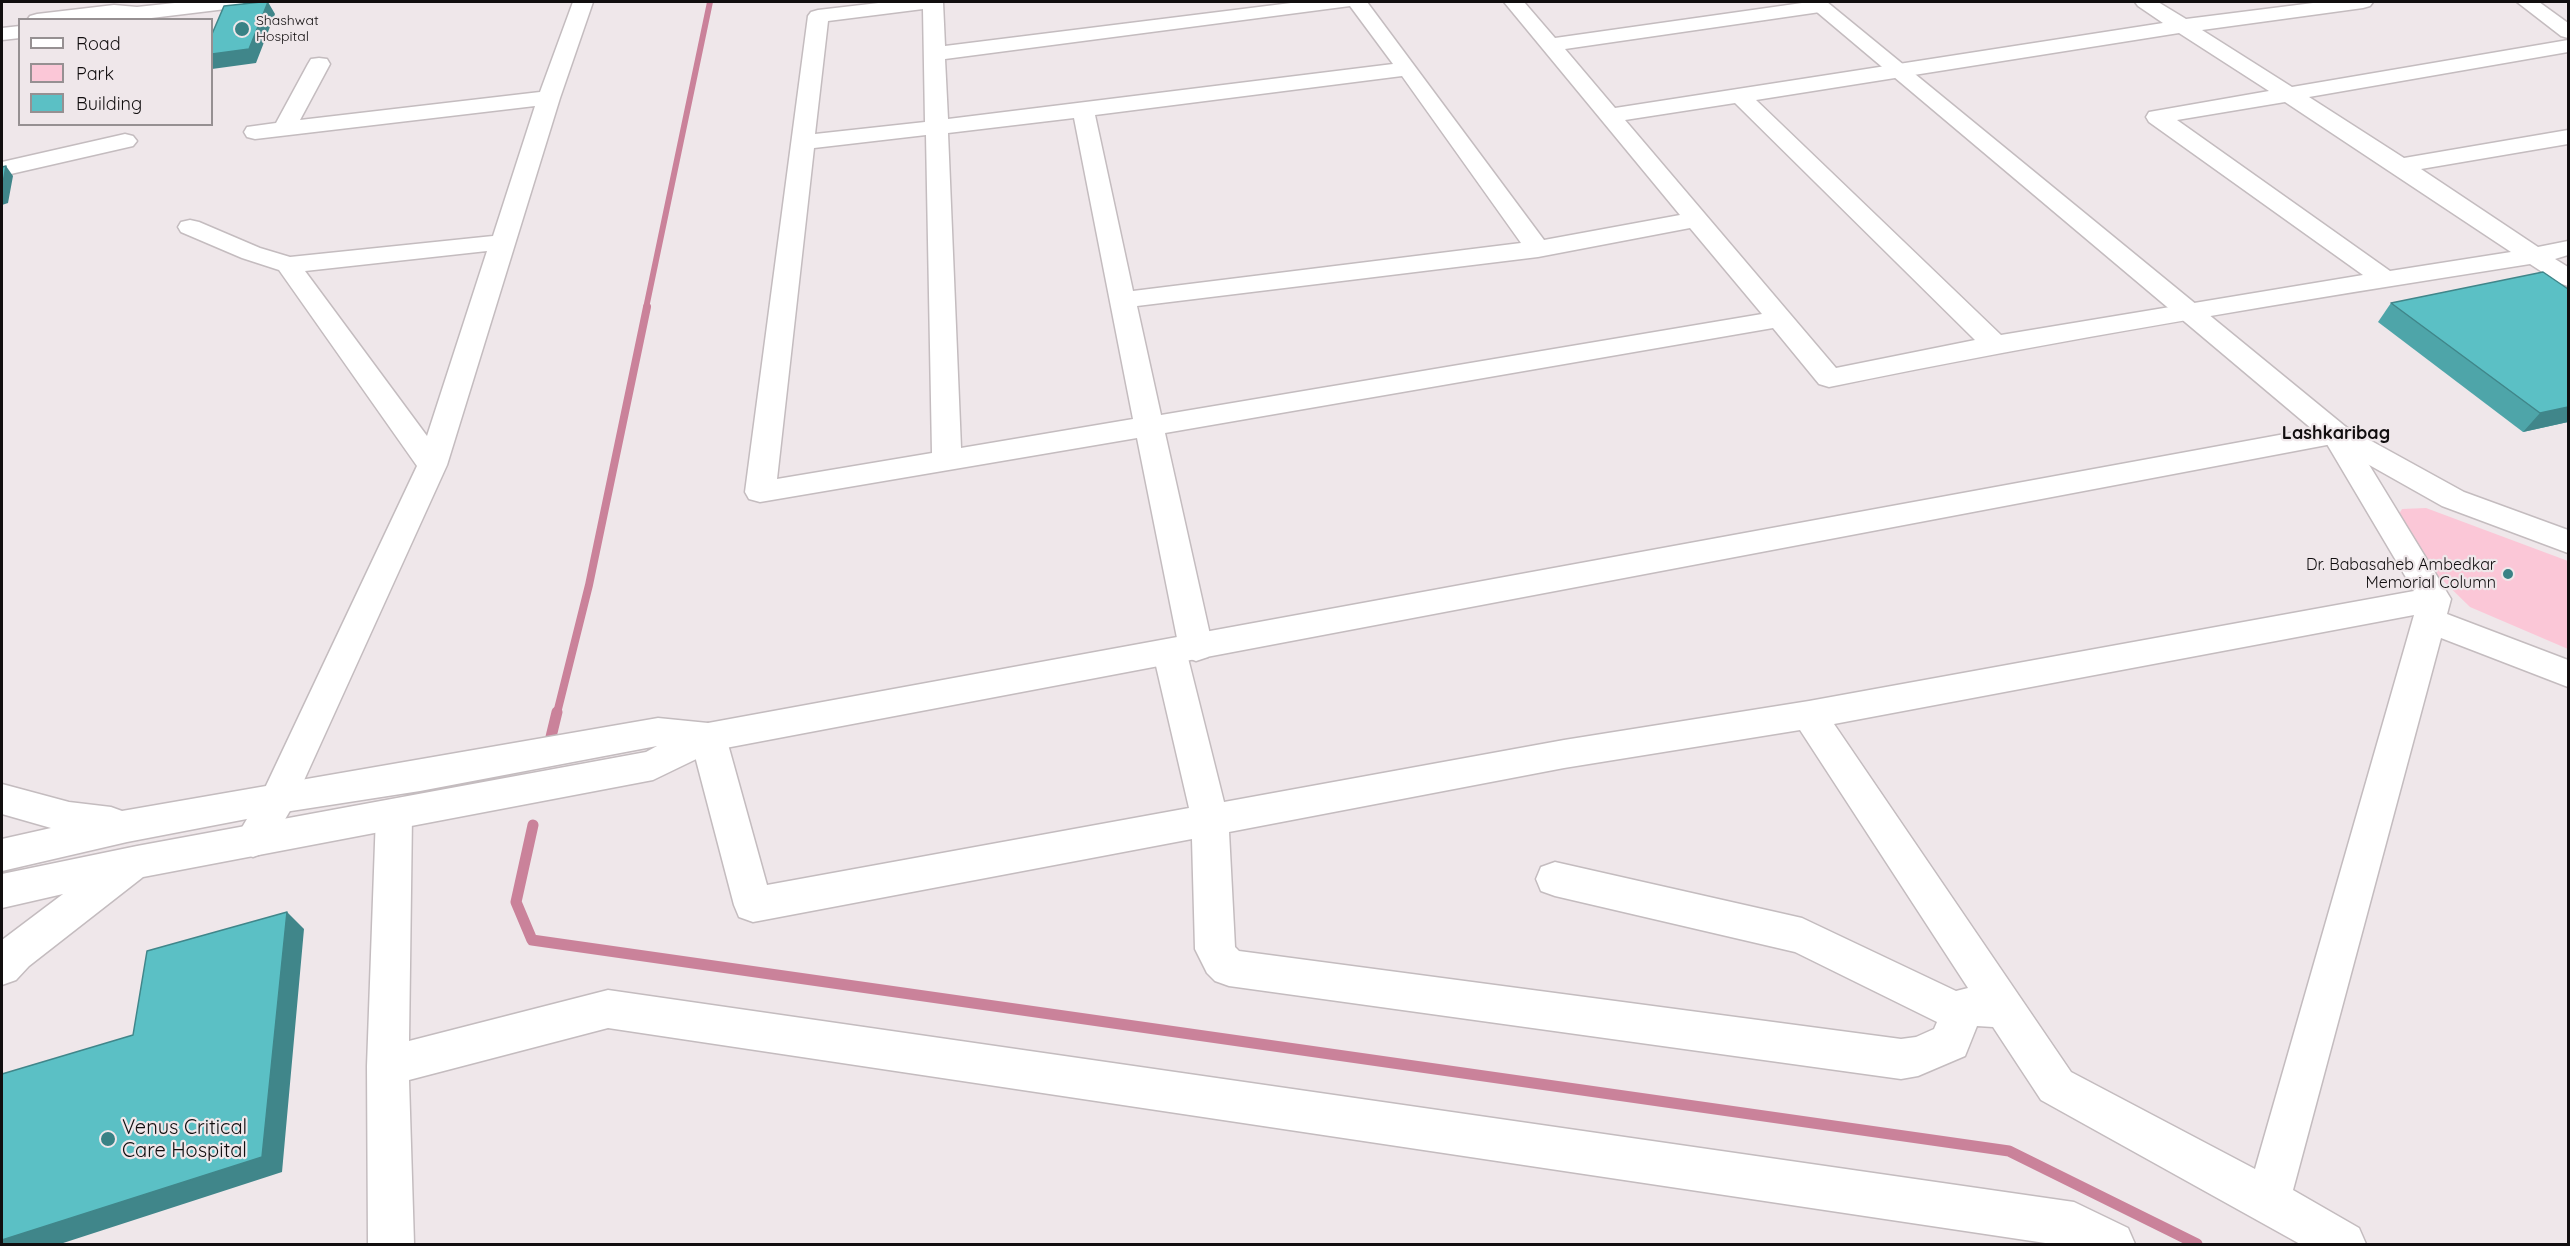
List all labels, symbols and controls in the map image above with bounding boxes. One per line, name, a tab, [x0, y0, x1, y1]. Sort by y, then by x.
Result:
place label: Shashwat Hospital	[256, 13, 319, 46]
legend	[18, 18, 213, 126]
marker: Shashwat Hospital	[233, 20, 251, 38]
text: Road	[76, 32, 121, 55]
text: Park	[76, 62, 114, 85]
text: Building	[76, 92, 142, 115]
district label: Lashkaribag	[2282, 423, 2390, 445]
place label: Dr. Babasaheb Ambedkar Memorial Column	[2306, 555, 2496, 593]
marker: Dr. Babasaheb Ambedkar Memorial Column	[2501, 567, 2515, 581]
place label: Venus Critical Care Hospital	[122, 1116, 247, 1163]
marker: Venus Critical Care Hospital	[99, 1130, 117, 1148]

